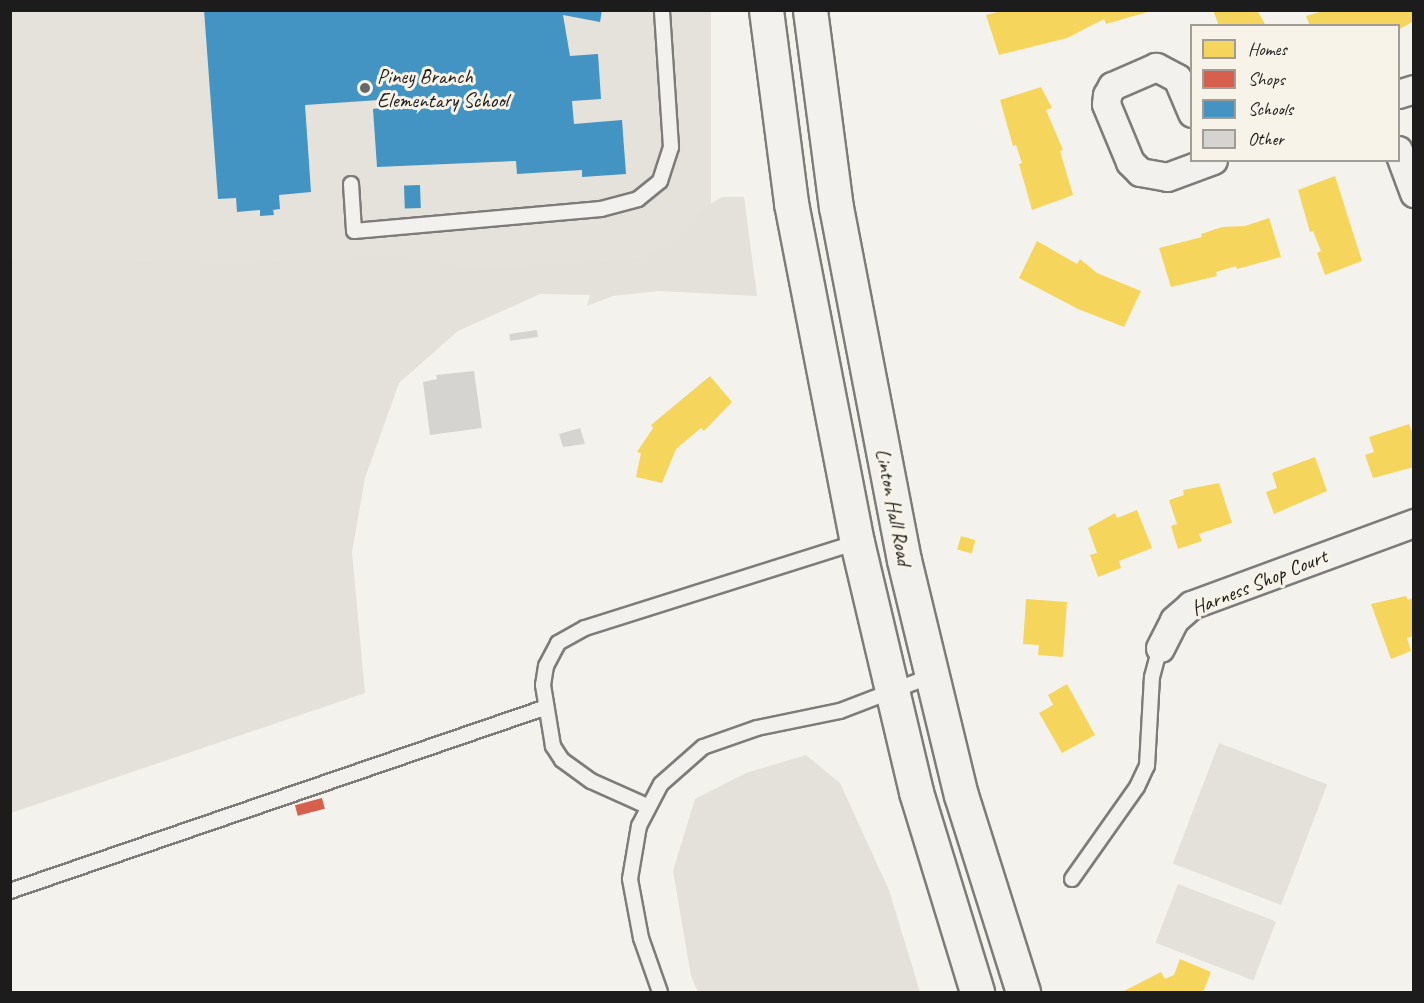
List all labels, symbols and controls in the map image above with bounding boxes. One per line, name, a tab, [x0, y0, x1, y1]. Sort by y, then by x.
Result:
legend	[1190, 24, 1400, 162]
text: Homes	[1248, 38, 1287, 60]
place label: Piney Branch Elementary School	[377, 63, 508, 113]
text: Shops	[1248, 68, 1285, 90]
marker: Piney Branch Elementary School	[358, 81, 372, 95]
text: Schools	[1248, 98, 1293, 120]
text: Other	[1248, 128, 1284, 150]
street label: Linton Hall Road	[870, 446, 918, 568]
street label: Harness Shop Court	[1187, 543, 1331, 621]

